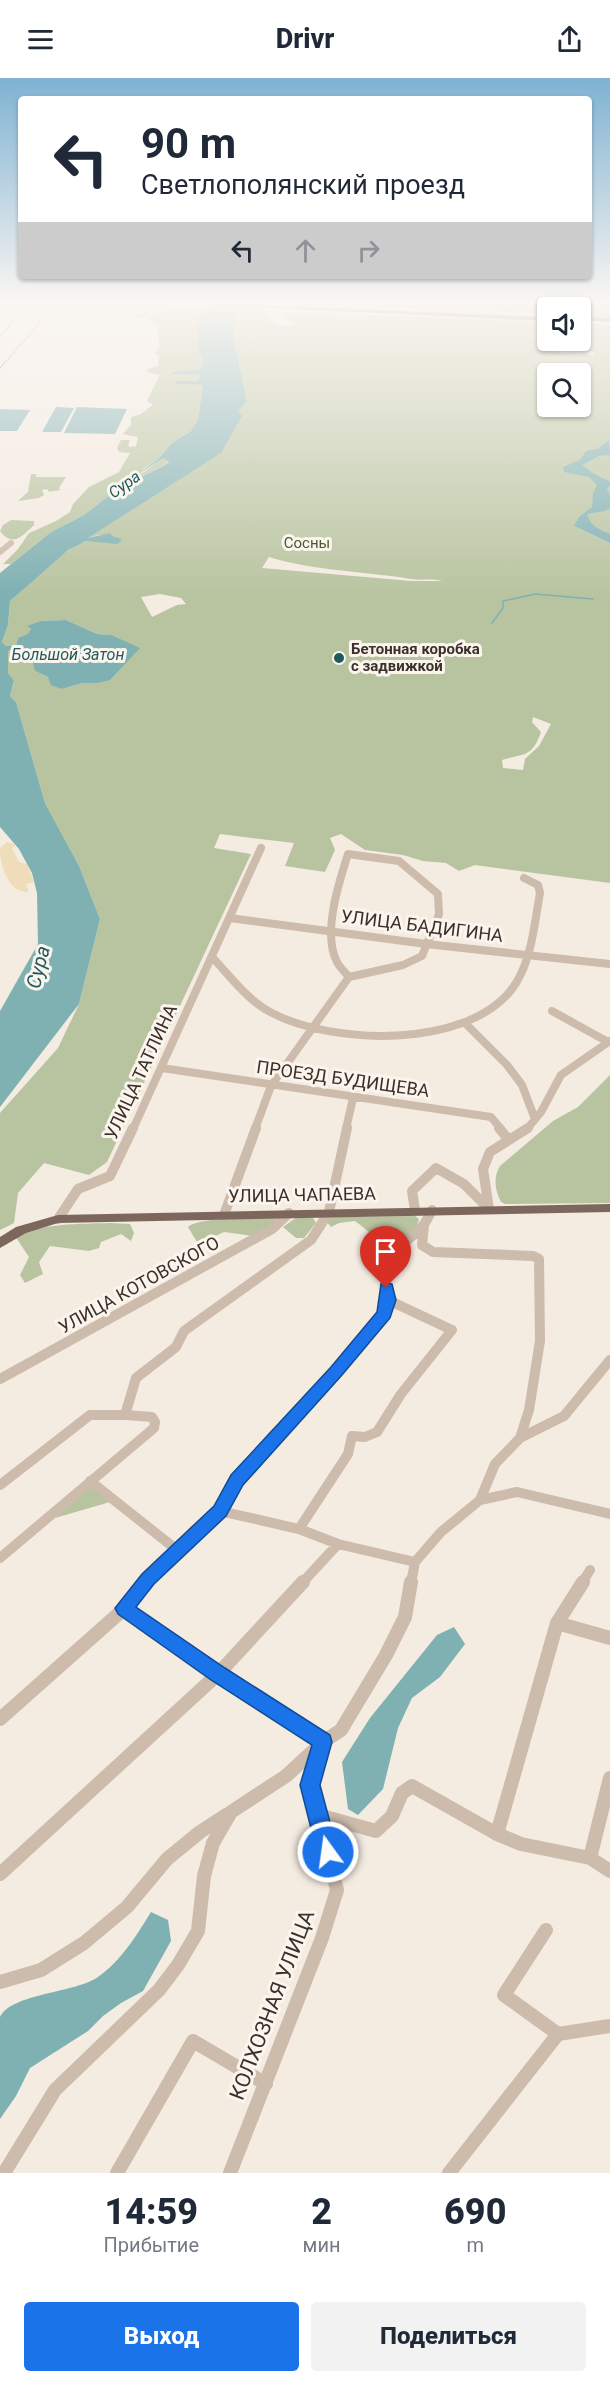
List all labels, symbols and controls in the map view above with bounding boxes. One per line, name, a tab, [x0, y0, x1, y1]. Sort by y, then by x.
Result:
icon: menu	[24, 23, 57, 56]
text: Drivr	[276, 23, 334, 55]
icon: share	[553, 23, 586, 56]
text: 90 m	[141, 119, 236, 168]
icon: left	[42, 120, 120, 198]
text: Светлополянский проезд	[141, 169, 465, 201]
icon: left	[226, 234, 259, 267]
icon: ahead	[289, 234, 322, 267]
icon: right	[352, 234, 385, 267]
map controls	[537, 297, 591, 417]
button: sound	[537, 297, 591, 351]
button: search	[537, 363, 591, 417]
water label: Сура	[105, 467, 144, 502]
park label: Сосны	[284, 534, 330, 552]
place label: Бетонная коробка с задвижкой	[351, 640, 480, 675]
water label: Большой Затон	[12, 645, 124, 664]
marker: Бетонная коробка с задвижкой	[332, 651, 346, 665]
street label: УЛИЦА БАДИГИНА	[340, 905, 505, 946]
water label: Сура	[21, 943, 55, 991]
street label: УЛИЦА ТАТЛИНА	[100, 1001, 181, 1143]
street label: ПРОЕЗД БУДИЩЕВА	[255, 1056, 431, 1101]
street label: УЛИЦА ЧАПАЕВА	[228, 1183, 376, 1206]
pin	[360, 1226, 411, 1288]
street label: УЛИЦА КОТОВСКОГО	[55, 1232, 223, 1338]
icon: arrive	[369, 1235, 402, 1268]
position arrow	[296, 1820, 360, 1884]
street label: КОЛХОЗНАЯ УЛИЦА	[225, 1906, 319, 2103]
text: 14:59	[105, 2191, 198, 2233]
text: 2	[311, 2191, 332, 2233]
text: 690	[444, 2191, 506, 2233]
text: Прибытие	[104, 2233, 199, 2257]
text: мин	[303, 2233, 341, 2257]
text: m	[466, 2233, 484, 2257]
button: Выход	[24, 2302, 299, 2371]
button: Поделиться	[311, 2302, 586, 2371]

